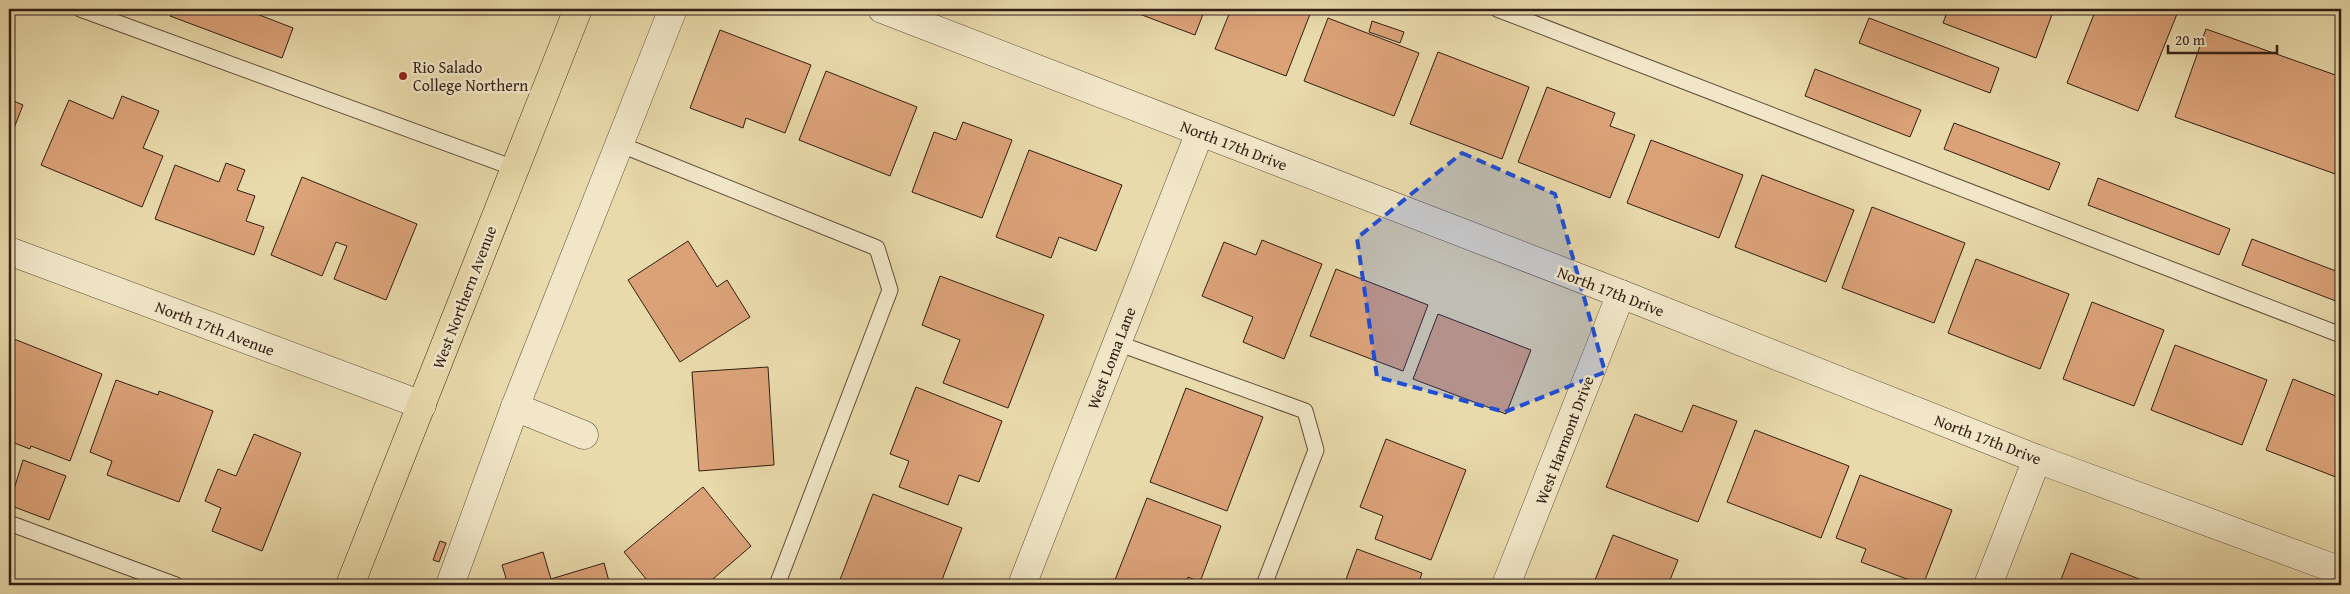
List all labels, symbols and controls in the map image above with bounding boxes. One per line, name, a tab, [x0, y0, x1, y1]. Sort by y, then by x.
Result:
scale bar	[2168, 22, 2276, 54]
text: 20 m	[2175, 29, 2206, 50]
place label: Rio Salado College Northern	[413, 55, 528, 97]
marker: Rio Salado College Northern	[397, 70, 409, 82]
street label: North 17th Drive	[1177, 114, 1291, 176]
street label: West Northern Avenue	[426, 222, 502, 372]
street label: North 17th Drive	[1554, 260, 1668, 322]
street label: North 17th Avenue	[152, 294, 278, 362]
street label: West Loma Lane	[1080, 303, 1142, 413]
street label: West Harmont Drive	[1528, 372, 1600, 508]
street label: North 17th Drive	[1931, 408, 2045, 470]

